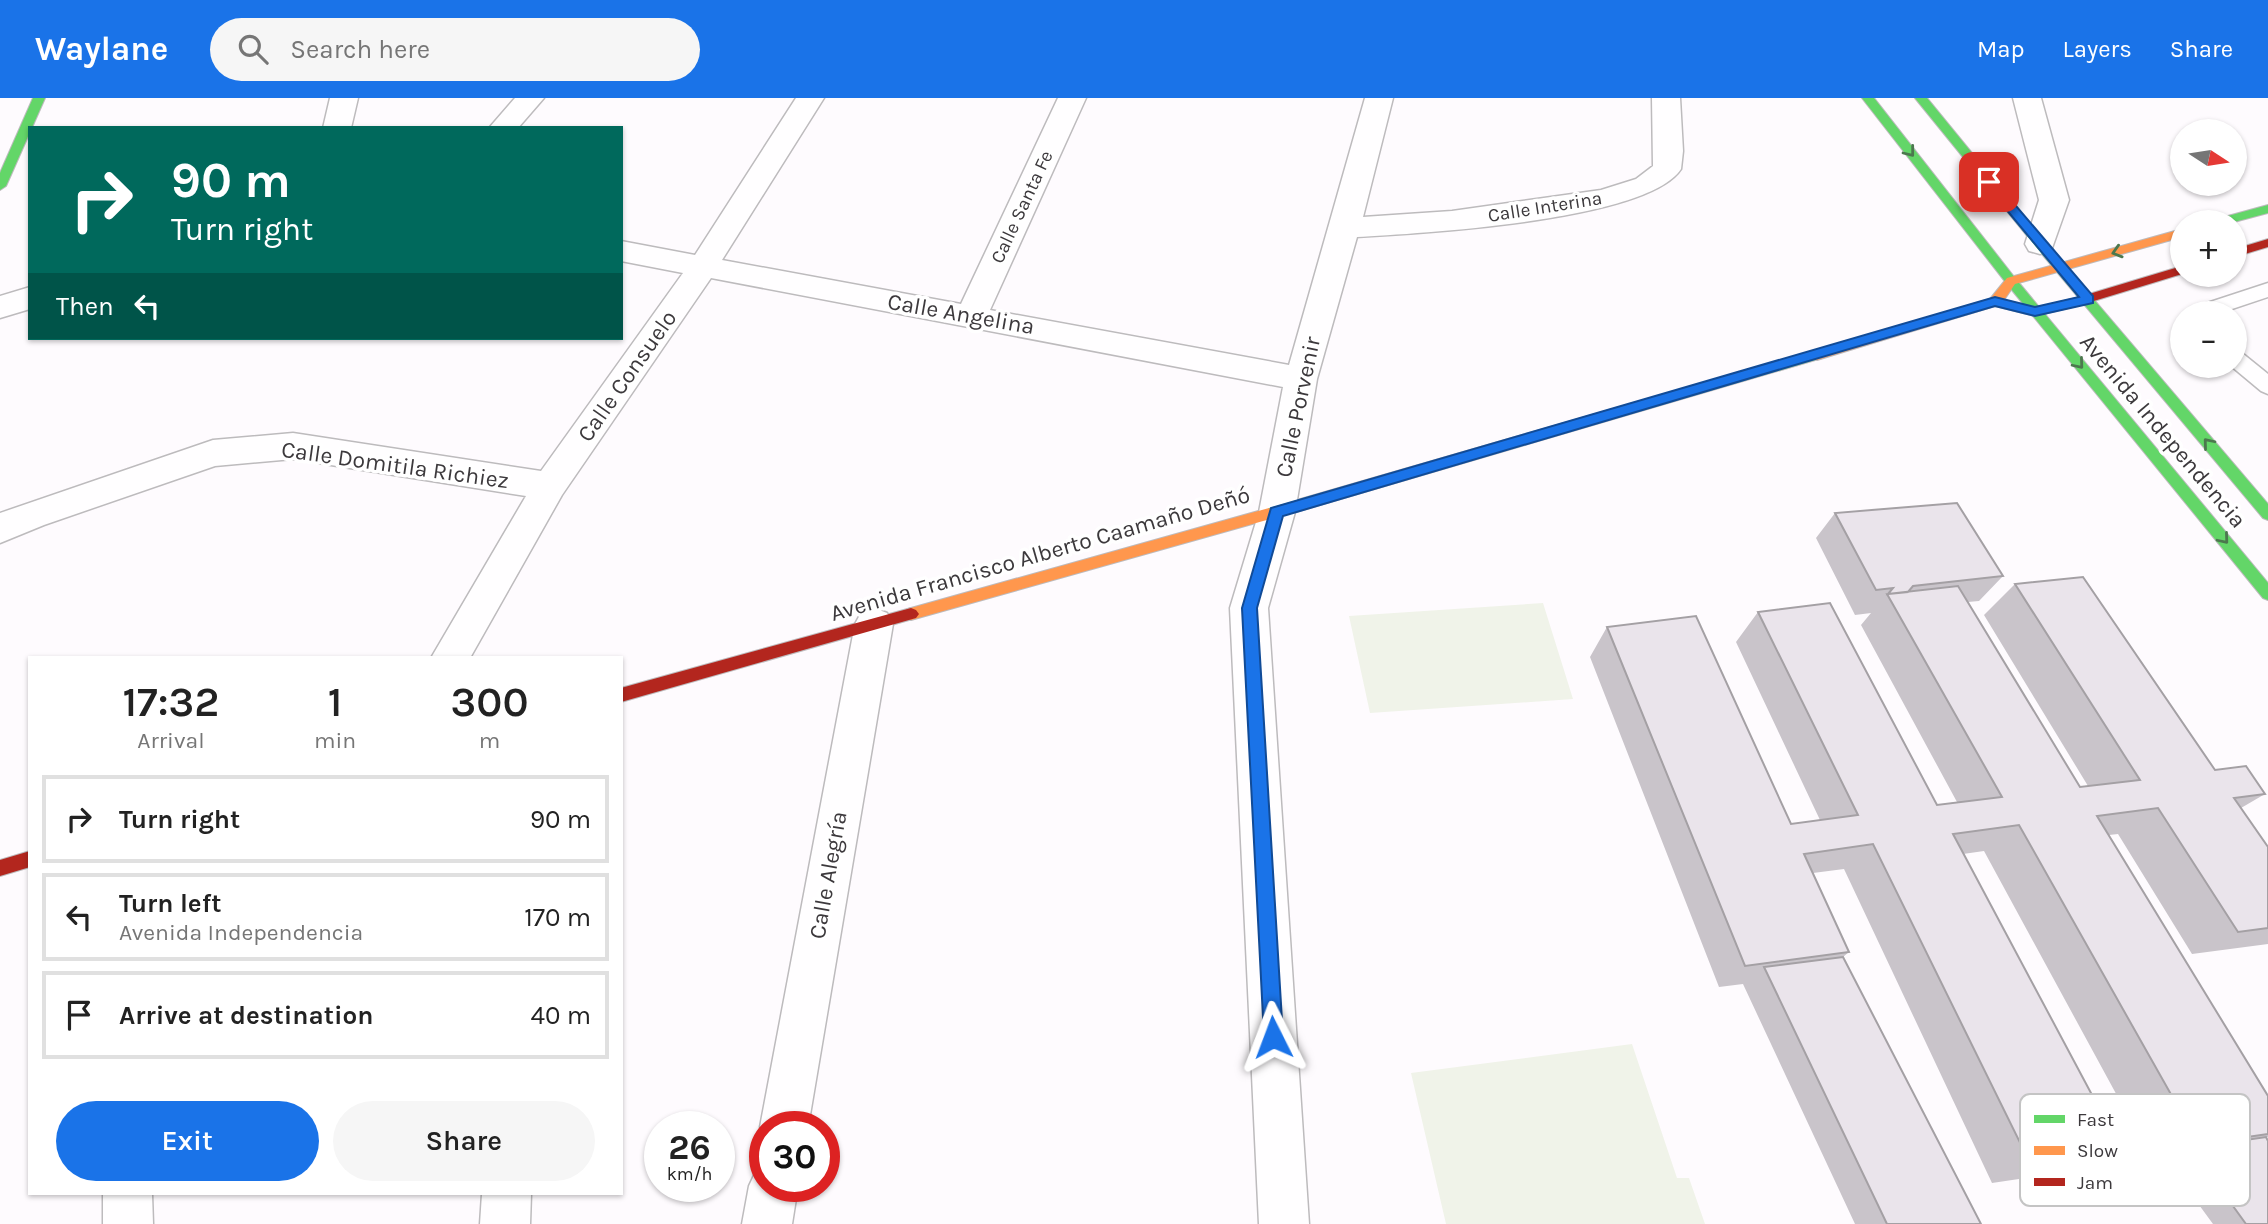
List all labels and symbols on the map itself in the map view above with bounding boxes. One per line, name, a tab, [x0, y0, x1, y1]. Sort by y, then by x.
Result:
north arrow	[2170, 119, 2247, 196]
one-way arrow	[1901, 144, 1914, 156]
street label: Calle Santa Fe	[986, 147, 1058, 267]
pin	[1959, 152, 2019, 212]
street label: Calle Interina	[1486, 187, 1604, 227]
one-way arrow	[2111, 244, 2123, 259]
street label: Calle Angelina	[885, 288, 1037, 340]
street label: Calle Consuelo	[572, 305, 682, 447]
street label: Avenida Independencia	[2074, 329, 2252, 533]
street label: Calle Porvenir	[1270, 334, 1326, 480]
one-way arrow	[2071, 356, 2083, 369]
street label: Calle Domitila Richiez	[280, 436, 510, 494]
one-way arrow	[2204, 438, 2217, 450]
street label: Avenida Francisco Alberto Caamaño Deñó	[827, 481, 1253, 627]
one-way arrow	[2216, 531, 2228, 544]
street label: Calle Alegría	[803, 809, 853, 941]
position arrow	[1236, 1000, 1310, 1074]
legend	[2020, 1094, 2250, 1206]
text: Fast	[2077, 1109, 2114, 1131]
speed limit sign: 30	[749, 1111, 840, 1202]
text: Slow	[2077, 1140, 2118, 1162]
text: Jam	[2077, 1172, 2113, 1194]

